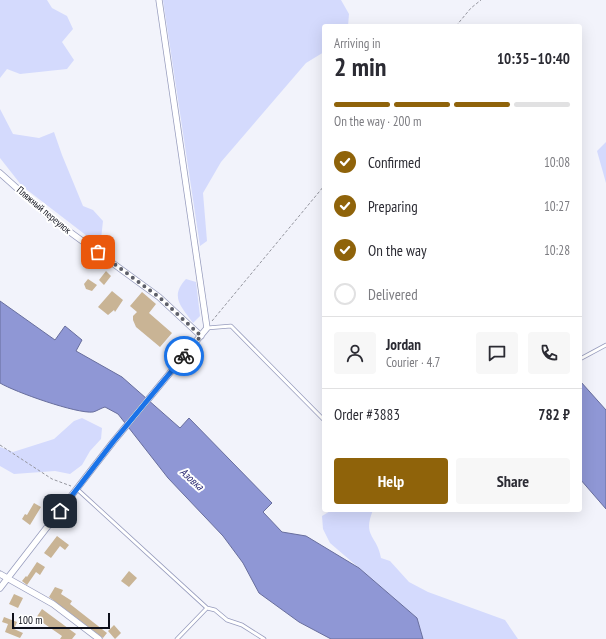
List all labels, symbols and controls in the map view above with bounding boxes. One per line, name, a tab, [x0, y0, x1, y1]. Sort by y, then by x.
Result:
text: Arriving in	[334, 35, 381, 52]
text: 10:35–10:40	[497, 49, 570, 68]
text: 2 min	[334, 50, 387, 83]
text: On the way · 200 m	[334, 113, 421, 130]
icon: check	[334, 151, 356, 173]
text: Confirmed	[368, 153, 421, 172]
text: 10:08	[544, 154, 570, 171]
street label: Пляжный переулок	[14, 183, 74, 237]
icon: check	[334, 195, 356, 217]
text: Preparing	[368, 197, 418, 216]
text: 10:27	[544, 198, 570, 215]
pin	[81, 235, 115, 269]
icon: check	[334, 239, 356, 261]
icon: bag	[87, 241, 109, 263]
text: On the way	[368, 241, 427, 260]
text: 10:28	[544, 242, 570, 259]
text: Delivered	[368, 285, 418, 304]
button: person	[334, 332, 376, 374]
button: chat	[476, 332, 518, 374]
button: phone	[528, 332, 570, 374]
text: Jordan	[386, 335, 421, 354]
courier	[164, 336, 204, 376]
icon: bike	[173, 345, 195, 367]
text: Courier · 4.7	[386, 354, 440, 371]
text: Order #3883	[334, 405, 400, 424]
text: 782 ₽	[538, 405, 570, 424]
button: Help	[334, 458, 448, 504]
button: Share	[456, 458, 570, 504]
water label: Азовка	[177, 465, 207, 494]
pin	[43, 494, 77, 528]
icon: home	[49, 500, 71, 522]
scale bar	[12, 611, 110, 630]
text: 100 m	[18, 613, 42, 627]

